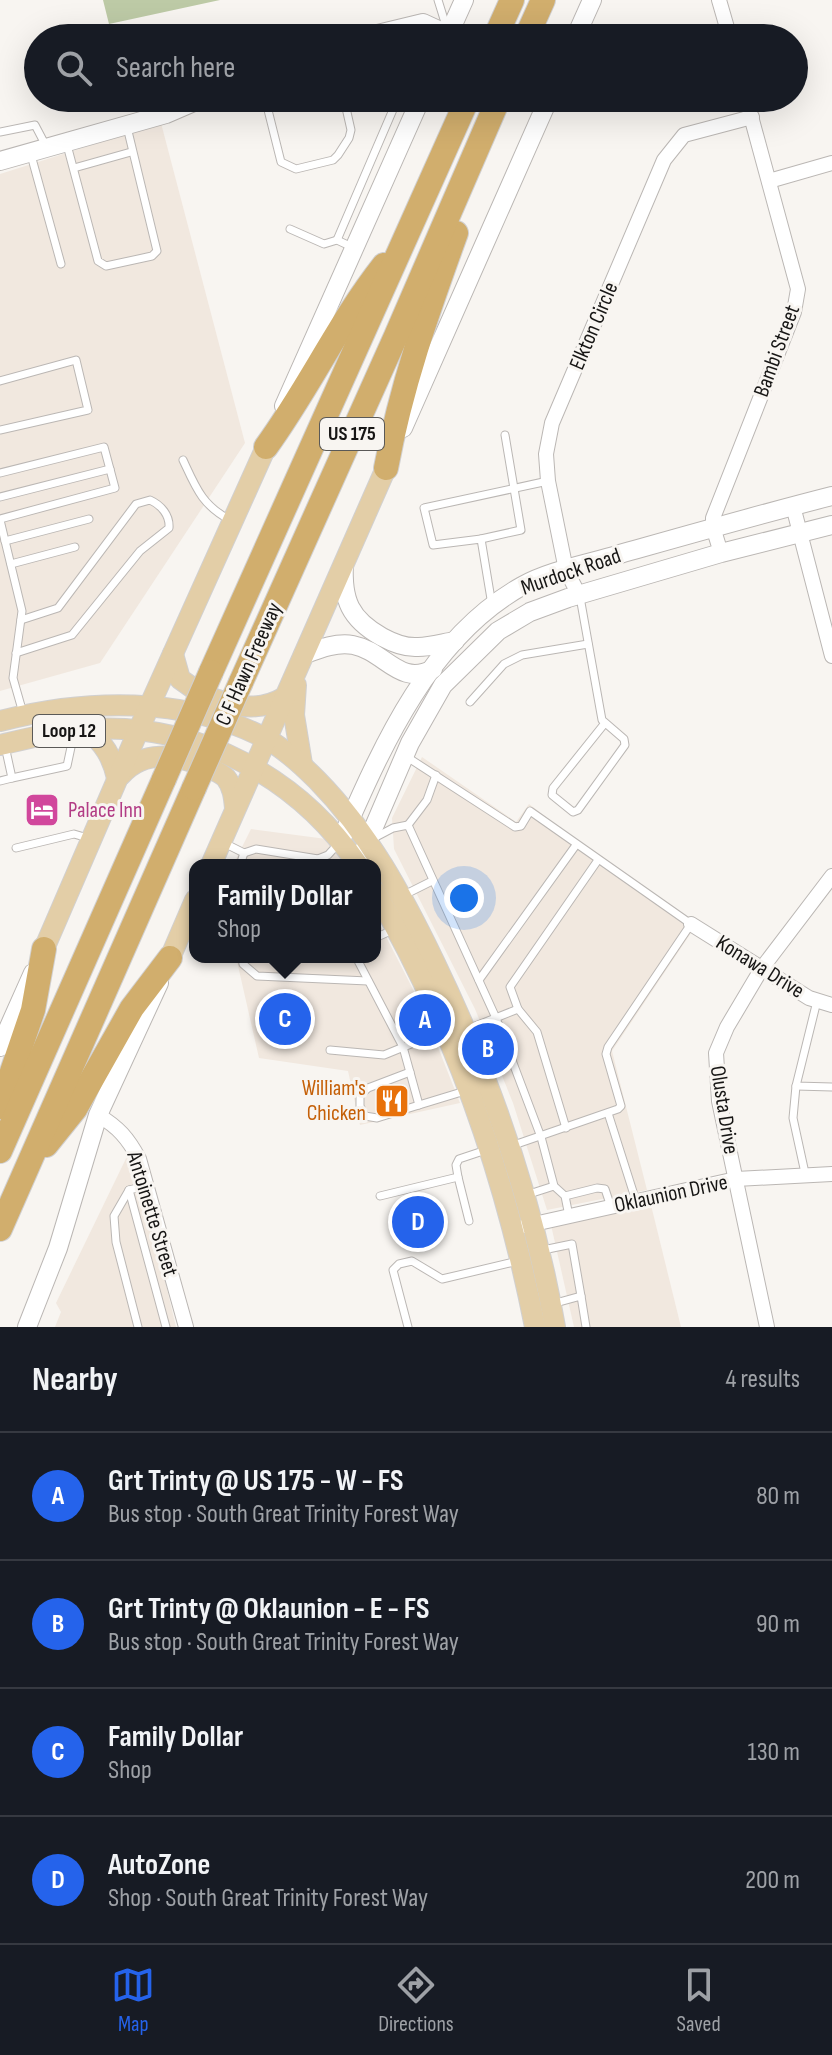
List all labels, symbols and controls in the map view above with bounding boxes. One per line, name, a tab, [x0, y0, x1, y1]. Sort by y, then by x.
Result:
search box	[24, 24, 808, 112]
icon: search	[52, 46, 96, 90]
text: Search here	[116, 50, 235, 86]
street label: Elkton Circle	[563, 278, 625, 374]
street label: Bambi Street	[748, 301, 806, 401]
road number: US 175	[320, 418, 384, 450]
street label: Murdock Road	[517, 542, 625, 602]
street label: C F Hawn Freeway	[210, 598, 288, 730]
road number: Loop 12	[33, 715, 105, 747]
hotel icon: Palace Inn	[23, 791, 61, 829]
place label: Palace Inn	[68, 797, 142, 824]
popup	[189, 859, 381, 963]
text: Family Dollar	[217, 878, 353, 914]
your location	[444, 878, 484, 918]
text: Shop	[217, 914, 261, 945]
street label: Konawa Drive	[711, 929, 809, 1005]
pin: C	[259, 989, 311, 1049]
pin: A	[399, 990, 451, 1050]
pin: B	[462, 1019, 514, 1079]
street label: Olusta Drive	[704, 1064, 744, 1156]
place label: William's Chicken	[302, 1075, 366, 1127]
restaurant icon: William's Chicken	[373, 1082, 411, 1120]
street label: Antoinette Street	[120, 1147, 184, 1280]
street label: Oklaunion Drive	[612, 1169, 730, 1219]
pin: D	[392, 1192, 444, 1252]
text: Nearby	[32, 1359, 118, 1400]
text: 4 results	[725, 1364, 800, 1395]
text: Grt Trinty @ US 175 - W - FS	[108, 1463, 403, 1499]
text: A	[52, 1481, 64, 1512]
text: 80 m	[756, 1481, 800, 1512]
text: Bus stop · South Great Trinity Forest Way	[108, 1499, 459, 1530]
text: Grt Trinty @ Oklaunion - E - FS	[108, 1591, 429, 1627]
text: B	[52, 1609, 64, 1640]
text: 90 m	[756, 1609, 800, 1640]
text: Bus stop · South Great Trinity Forest Way	[108, 1627, 459, 1658]
text: Family Dollar	[108, 1719, 243, 1755]
text: C	[51, 1737, 65, 1768]
text: 130 m	[748, 1737, 800, 1768]
text: Shop	[108, 1755, 152, 1786]
text: AutoZone	[108, 1847, 210, 1883]
text: D	[51, 1865, 65, 1896]
text: 200 m	[745, 1865, 800, 1896]
text: Shop · South Great Trinity Forest Way	[108, 1883, 428, 1914]
tab: Map	[111, 1963, 155, 2038]
tab: Directions	[378, 1963, 454, 2038]
tab: Saved	[677, 1963, 721, 2038]

